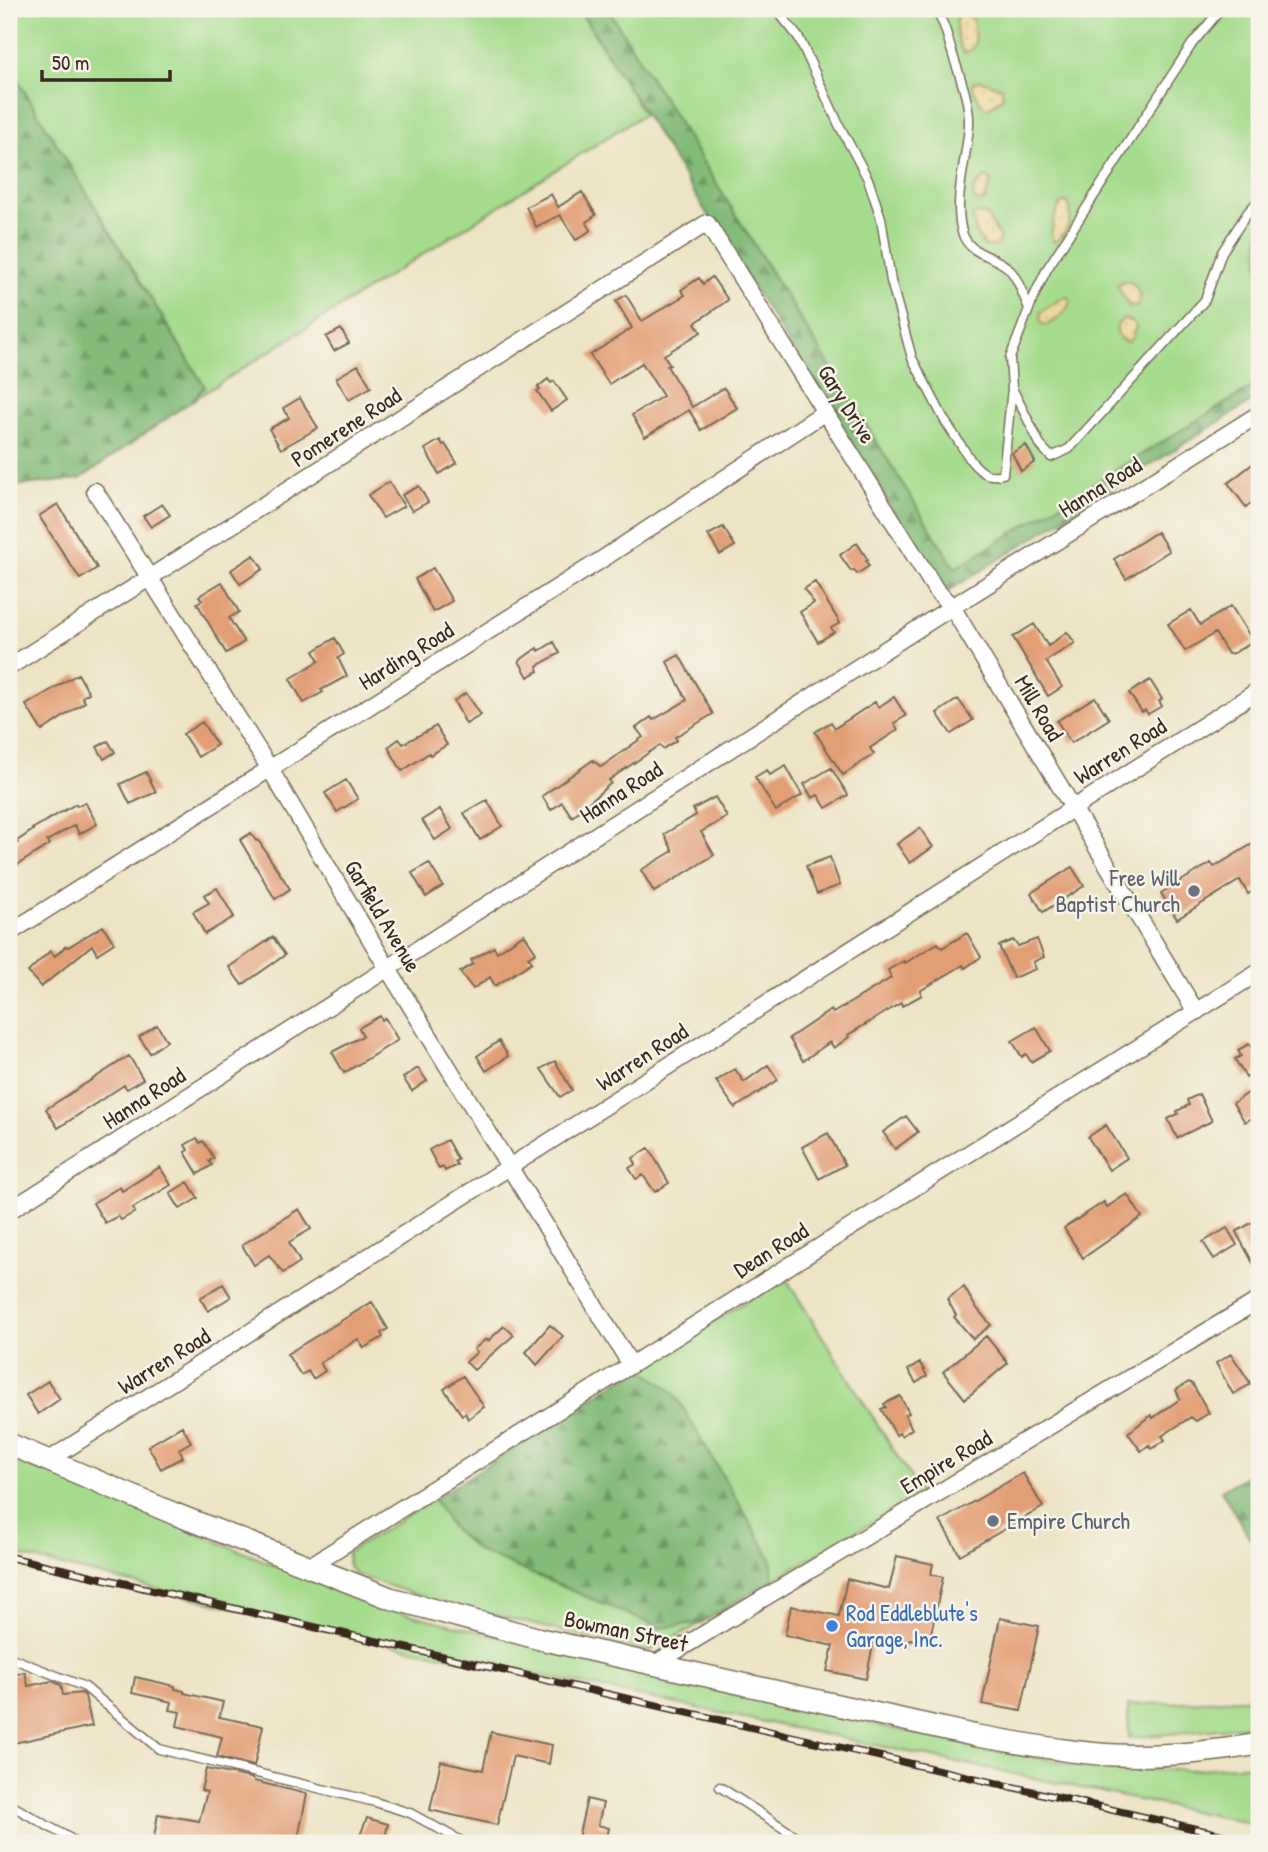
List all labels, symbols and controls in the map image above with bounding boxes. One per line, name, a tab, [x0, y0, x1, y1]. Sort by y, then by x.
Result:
scale bar	[42, 38, 170, 82]
text: 50 m	[52, 48, 89, 77]
street label: Gary Drive	[811, 359, 884, 449]
street label: Pomerene Road	[285, 379, 407, 474]
street label: Hanna Road	[1052, 449, 1147, 524]
street label: Harding Road	[352, 614, 459, 697]
street label: Mill Road	[1008, 669, 1071, 746]
street label: Warren Road	[1068, 710, 1172, 791]
street label: Hanna Road	[573, 753, 668, 830]
street label: Garfield Avenue	[338, 854, 429, 978]
place label: Free Will Baptist Church	[1055, 862, 1181, 919]
marker: Free Will Baptist Church	[1186, 883, 1202, 899]
street label: Warren Road	[590, 1015, 694, 1098]
street label: Hanna Road	[96, 1059, 191, 1136]
street label: Dean Road	[728, 1215, 814, 1285]
street label: Warren Road	[112, 1320, 216, 1401]
street label: Empire Road	[894, 1422, 997, 1501]
place label: Empire Church	[1007, 1505, 1130, 1536]
marker: Empire Church	[985, 1513, 1001, 1529]
place label: Rod Eddleblute's Garage, Inc.	[846, 1597, 978, 1654]
street label: Bowman Street	[562, 1602, 692, 1659]
marker: Rod Eddleblute's Garage, Inc.	[824, 1618, 840, 1634]

